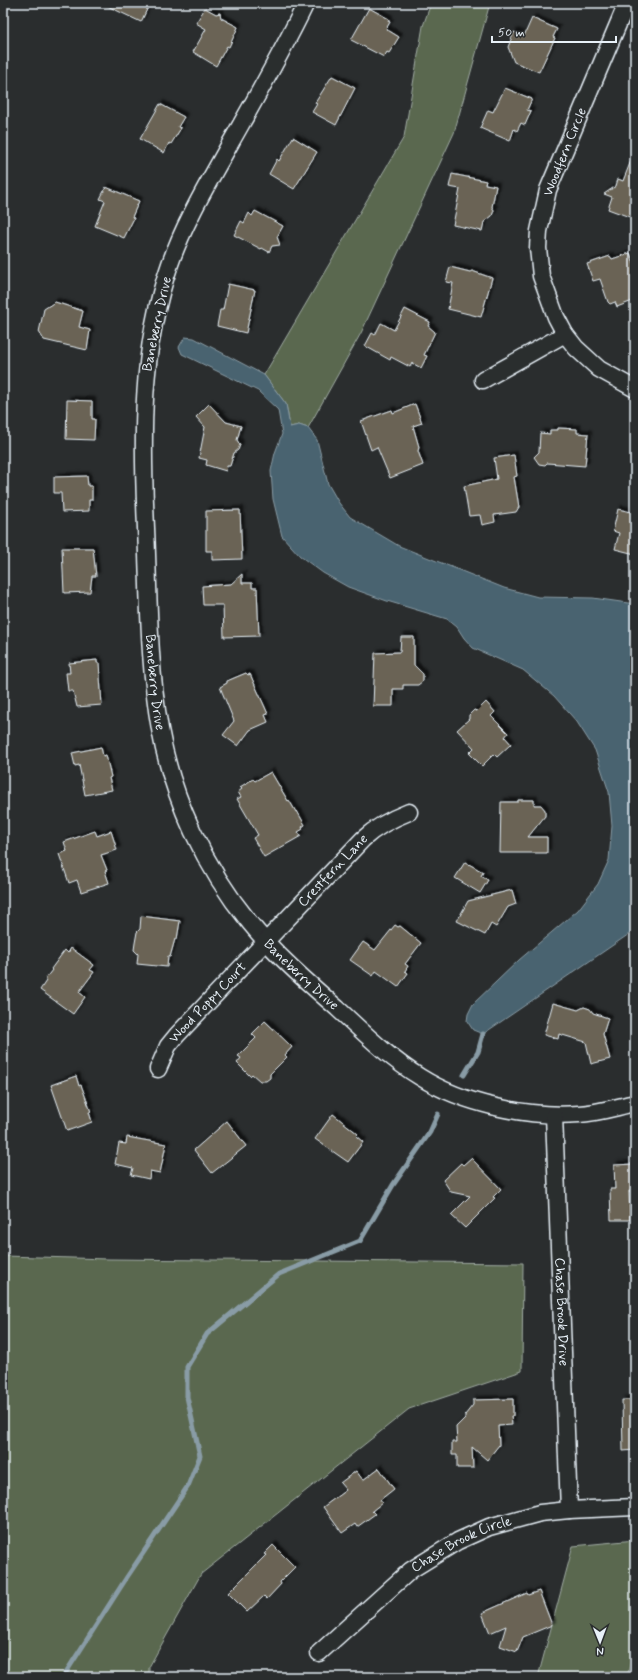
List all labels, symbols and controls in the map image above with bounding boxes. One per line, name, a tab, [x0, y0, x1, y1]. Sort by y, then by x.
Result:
scale bar	[492, 18, 616, 44]
text: 50 m	[498, 25, 525, 41]
street label: Woodfern Circle	[539, 105, 591, 199]
street label: Baneberry Drive	[138, 275, 176, 373]
street label: Baneberry Drive	[141, 634, 169, 732]
street label: Crestfern Lane	[294, 830, 372, 911]
street label: Baneberry Drive	[260, 935, 342, 1014]
street label: Wood Poppy Court	[165, 958, 251, 1047]
street label: Chase Brook Drive	[550, 1257, 573, 1366]
street label: Chase Brook Circle	[408, 1512, 514, 1577]
north arrow	[580, 1622, 620, 1662]
text: N	[596, 1644, 604, 1658]

